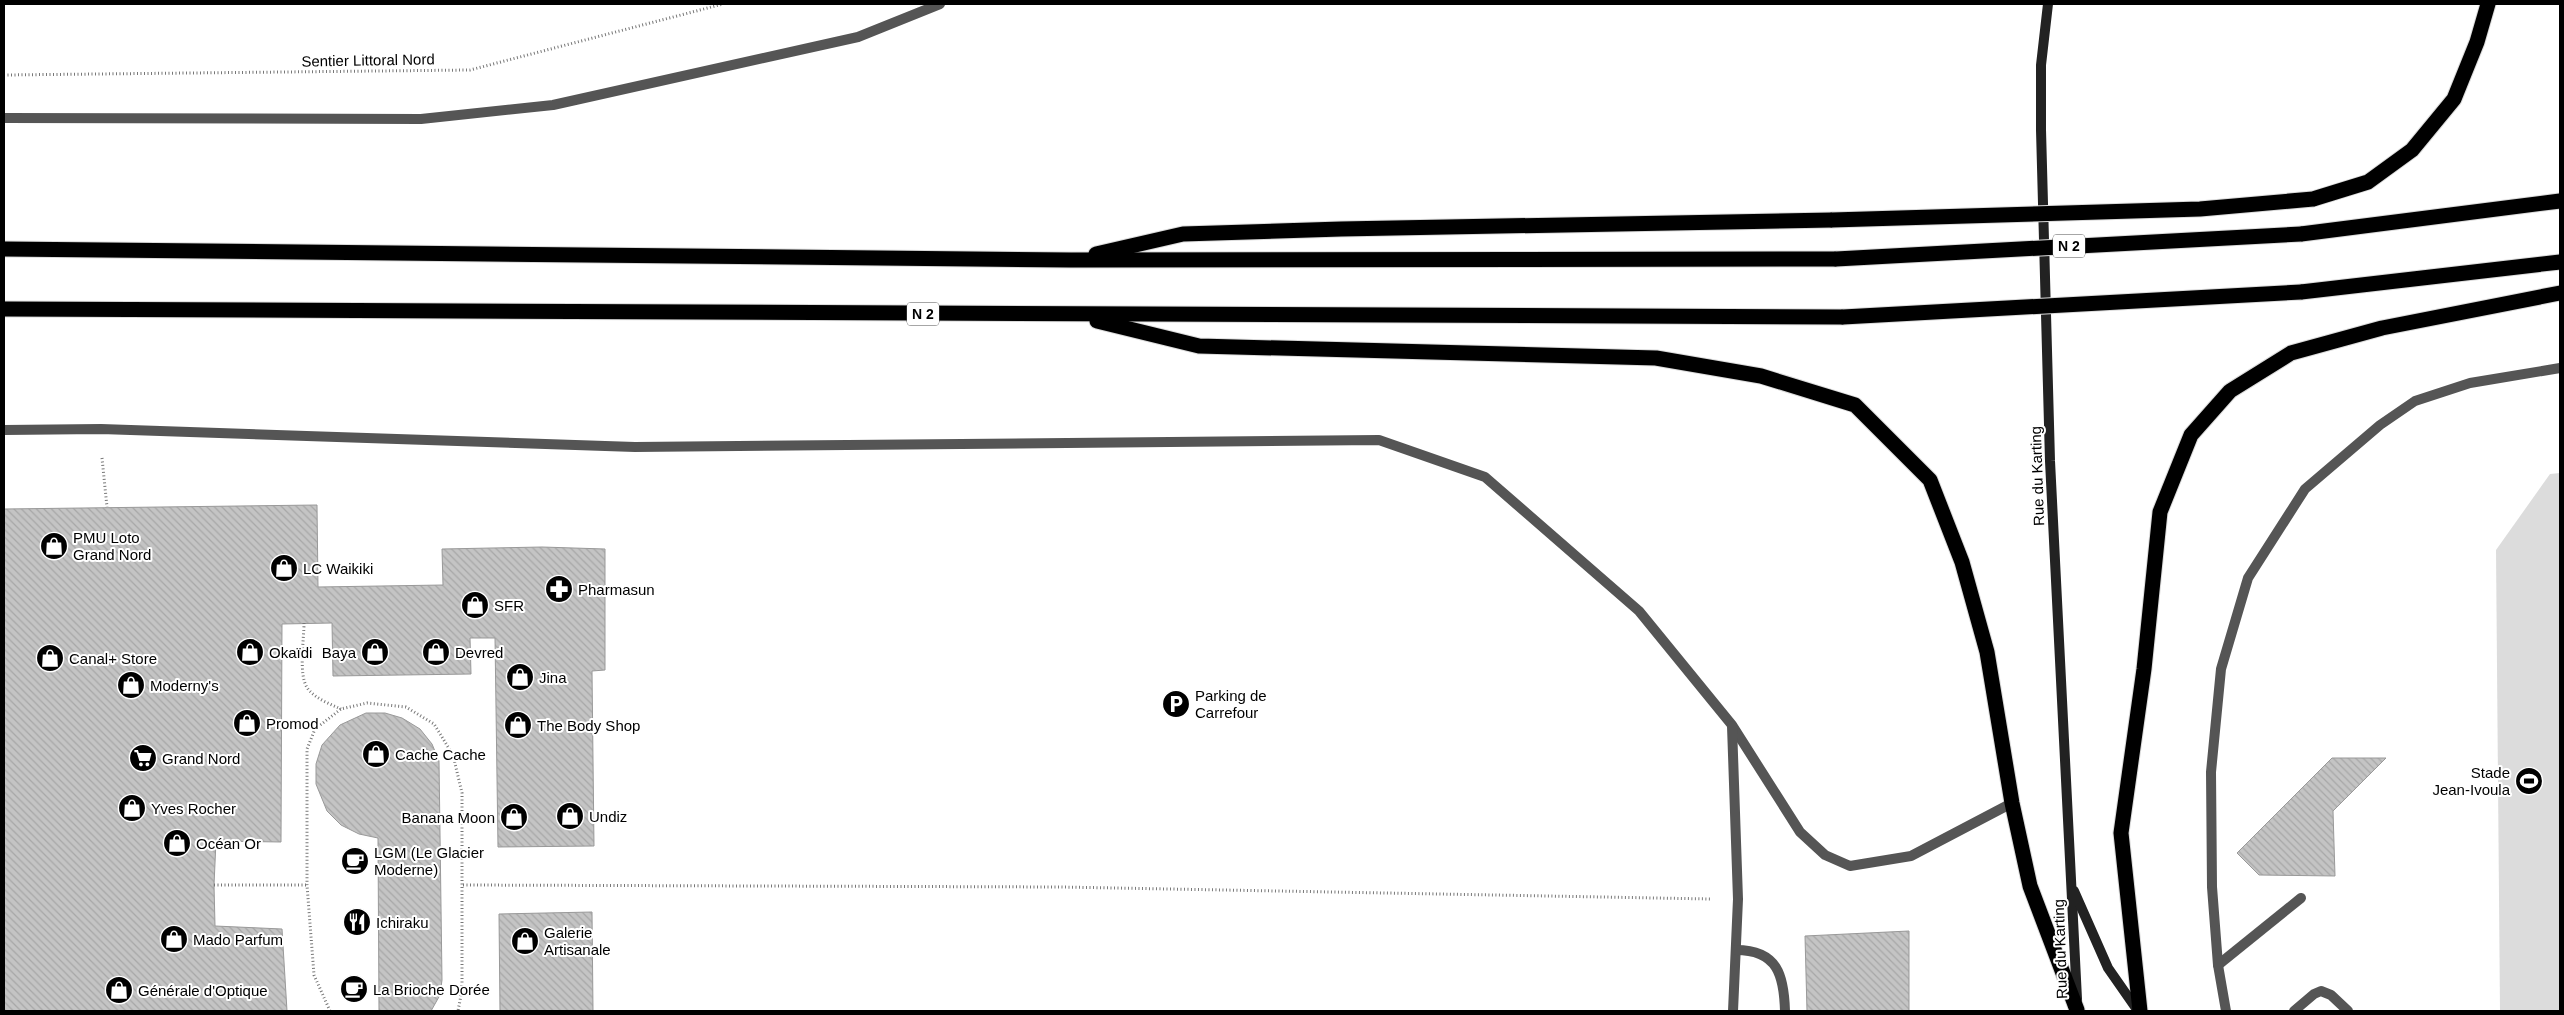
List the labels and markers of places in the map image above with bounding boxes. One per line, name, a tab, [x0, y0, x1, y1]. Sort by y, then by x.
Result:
place label: PMU Loto Grand Nord	[73, 529, 151, 563]
shop icon: PMU Loto Grand Nord	[39, 531, 69, 561]
shop icon: LC Waikiki	[269, 553, 299, 583]
place label: LC Waikiki	[303, 560, 373, 577]
pharmacy icon: Pharmasun	[544, 574, 574, 604]
place label: Pharmasun	[578, 581, 655, 598]
shop icon: SFR	[460, 590, 490, 620]
place label: SFR	[494, 597, 524, 614]
shop icon: Okaïdi	[235, 637, 265, 667]
shop icon: Baya	[360, 637, 390, 667]
shop icon: Devred	[421, 637, 451, 667]
shop icon: Canal+ Store	[35, 643, 65, 673]
place label: Okaïdi	[269, 644, 312, 661]
place label: Baya	[322, 644, 357, 661]
place label: Devred	[455, 644, 503, 661]
place label: Canal+ Store	[69, 650, 157, 667]
shop icon: Jina	[505, 662, 535, 692]
place label: Jina	[539, 669, 567, 686]
shop icon: Moderny's	[116, 670, 146, 700]
place label: Moderny's	[150, 677, 219, 694]
place label: Parking de Carrefour	[1195, 687, 1267, 721]
parking icon: Parking de Carrefour	[1161, 689, 1191, 719]
shop icon: Promod	[232, 708, 262, 738]
shop icon: The Body Shop	[503, 710, 533, 740]
place label: Promod	[266, 715, 319, 732]
place label: The Body Shop	[537, 717, 640, 734]
shop icon: Cache Cache	[361, 739, 391, 769]
supermarket icon: Grand Nord	[128, 743, 158, 773]
place label: Cache Cache	[395, 746, 486, 763]
place label: Grand Nord	[162, 750, 240, 767]
place label: Stade Jean-Ivoula	[2432, 764, 2511, 798]
sports icon: Stade Jean-Ivoula	[2514, 766, 2544, 796]
shop icon: Yves Rocher	[117, 793, 147, 823]
place label: Yves Rocher	[151, 800, 236, 817]
shop icon: Undiz	[555, 801, 585, 831]
shop icon: Banana Moon	[499, 802, 529, 832]
place label: Undiz	[589, 808, 627, 825]
place label: Banana Moon	[402, 809, 495, 826]
shop icon: Océan Or	[162, 828, 192, 858]
place label: Océan Or	[196, 835, 261, 852]
place label: LGM (Le Glacier Moderne)	[374, 844, 484, 878]
cafe icon: LGM (Le Glacier Moderne)	[340, 846, 370, 876]
restaurant icon: Ichiraku	[342, 907, 372, 937]
place label: Ichiraku	[376, 914, 429, 931]
shop icon: Mado Parfum	[159, 924, 189, 954]
place label: Galerie Artisanale	[544, 924, 611, 958]
shop icon: Galerie Artisanale	[510, 926, 540, 956]
place label: Mado Parfum	[193, 931, 283, 948]
cafe icon: La Brioche Dorée	[339, 974, 369, 1004]
shop icon: Générale d'Optique	[104, 975, 134, 1005]
place label: La Brioche Dorée	[373, 981, 490, 998]
place label: Générale d'Optique	[138, 982, 268, 999]

